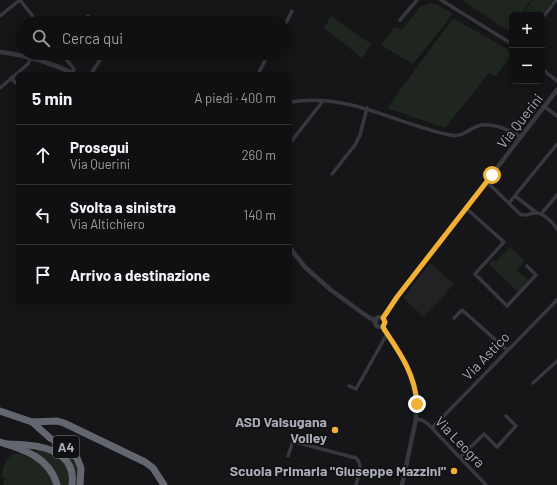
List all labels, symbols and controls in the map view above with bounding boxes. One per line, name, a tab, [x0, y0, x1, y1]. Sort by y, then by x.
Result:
map controls	[509, 12, 545, 84]
button: +	[509, 12, 545, 48]
search box	[16, 16, 292, 60]
icon: search	[30, 27, 52, 49]
text: Cerca qui	[62, 29, 123, 47]
button: −	[509, 48, 545, 84]
text: 5 min	[32, 88, 72, 108]
text: A piedi · 400 m	[195, 90, 276, 106]
street label: Via Querini	[493, 90, 546, 151]
text: Prosegui	[70, 138, 129, 156]
icon: ahead	[32, 144, 54, 166]
text: 260 m	[242, 147, 276, 163]
text: Via Querini	[70, 156, 130, 172]
route start	[483, 166, 501, 184]
text: Svolta a sinistra	[70, 198, 176, 216]
icon: left	[32, 204, 54, 226]
text: 140 m	[244, 207, 276, 223]
text: Via Altichiero	[70, 216, 145, 232]
icon: arrive	[32, 264, 54, 286]
text: Arrivo a destinazione	[70, 266, 210, 284]
street label: Via Astico	[459, 328, 513, 383]
route end	[408, 395, 426, 413]
place label: ASD Valsugana Volley	[235, 413, 327, 446]
street label: Via Leogra	[432, 413, 489, 471]
marker: ASD Valsugana Volley	[330, 425, 340, 435]
road number: A4	[53, 436, 79, 458]
place label: Scuola Primaria "Giuseppe Mazzini"	[230, 462, 446, 479]
marker: Scuola Primaria "Giuseppe Mazzini"	[449, 466, 459, 476]

